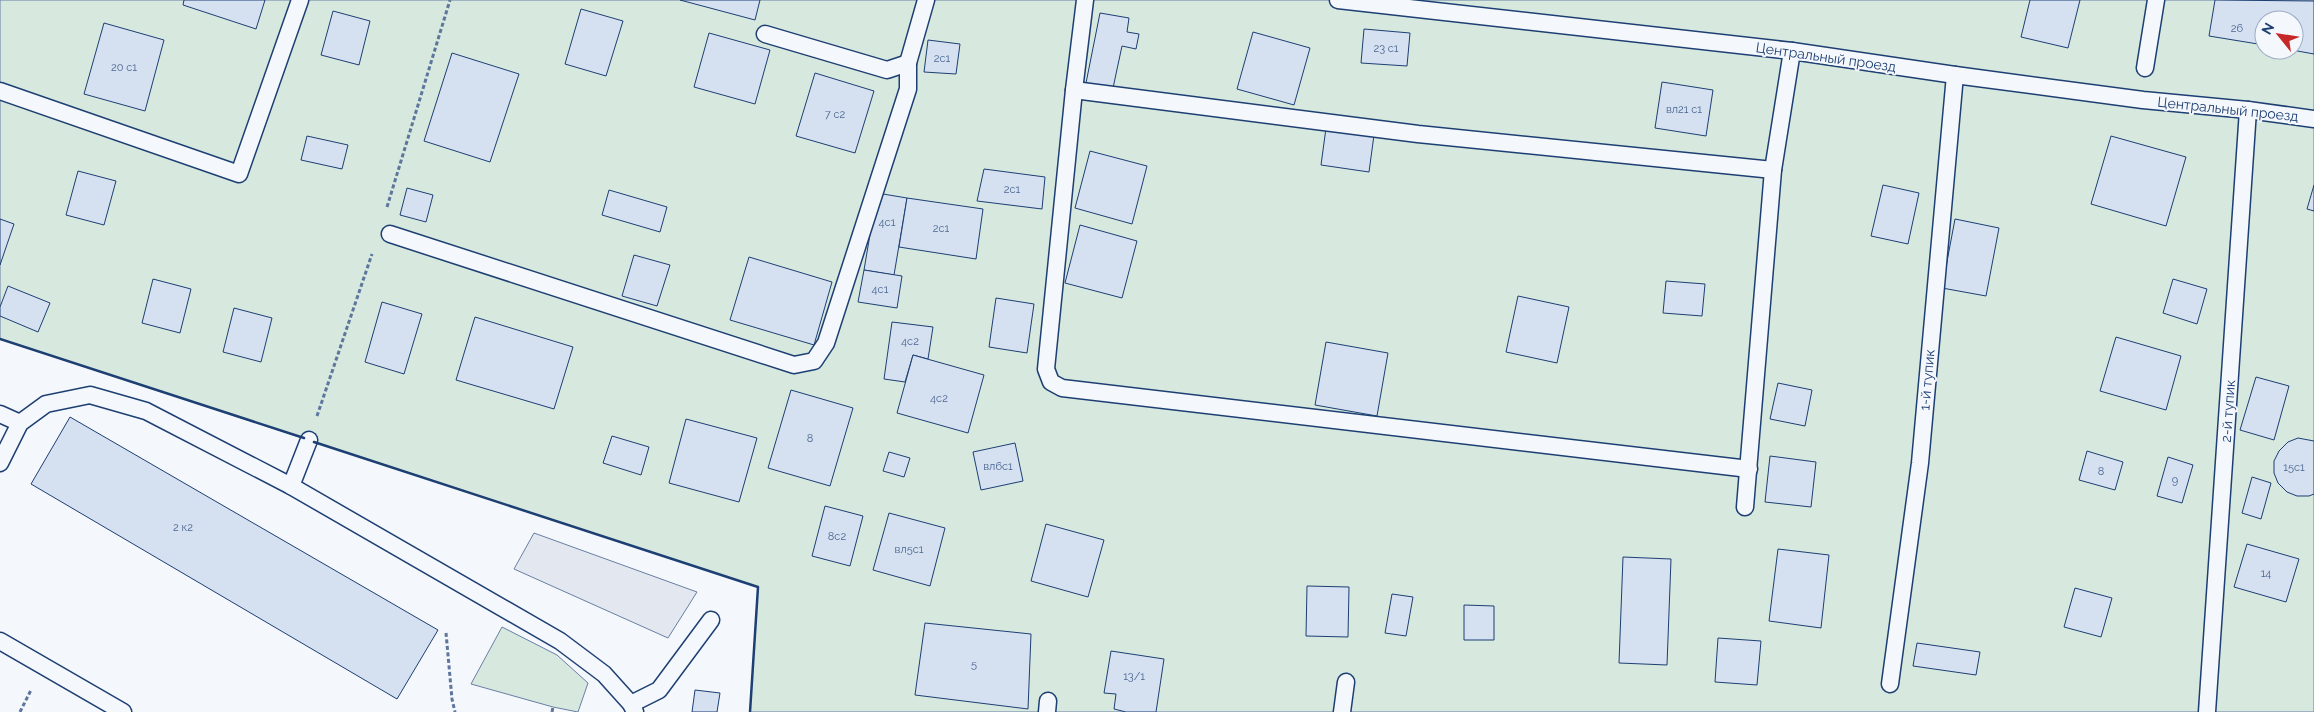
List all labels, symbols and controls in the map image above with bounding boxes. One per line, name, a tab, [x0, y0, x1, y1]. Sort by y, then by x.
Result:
north arrow	[2254, 10, 2304, 60]
text: N	[2258, 20, 2277, 37]
house number: 26	[2231, 22, 2244, 35]
street label: Центральный проезд	[1755, 39, 1897, 75]
house number: 23 с1	[1373, 42, 1399, 55]
house number: 2с1	[934, 52, 951, 65]
house number: 20 с1	[111, 61, 137, 74]
street label: Центральный проезд	[2157, 94, 2299, 124]
house number: вл21 с1	[1666, 103, 1702, 116]
house number: 7 с2	[825, 108, 845, 121]
house number: 2с1	[1004, 183, 1021, 196]
house number: 4с1	[879, 216, 896, 229]
house number: 2с1	[933, 222, 950, 235]
house number: 4с1	[872, 283, 889, 296]
house number: 4с2	[901, 335, 919, 348]
street label: 1-й тупик	[1916, 349, 1938, 411]
street label: 2-й тупик	[2218, 379, 2238, 443]
house number: 4с2	[930, 392, 948, 405]
house number: 8	[807, 432, 813, 445]
house number: вл6с1	[983, 460, 1013, 473]
house number: 15с1	[2283, 461, 2305, 474]
house number: 8	[2098, 465, 2104, 478]
house number: 9	[2172, 474, 2178, 487]
house number: 2 к2	[173, 521, 193, 534]
house number: 8с2	[828, 530, 846, 543]
house number: вл5с1	[895, 543, 924, 556]
house number: 14	[2261, 567, 2271, 580]
house number: 5	[971, 658, 977, 671]
house number: 13/1	[1123, 670, 1145, 683]

